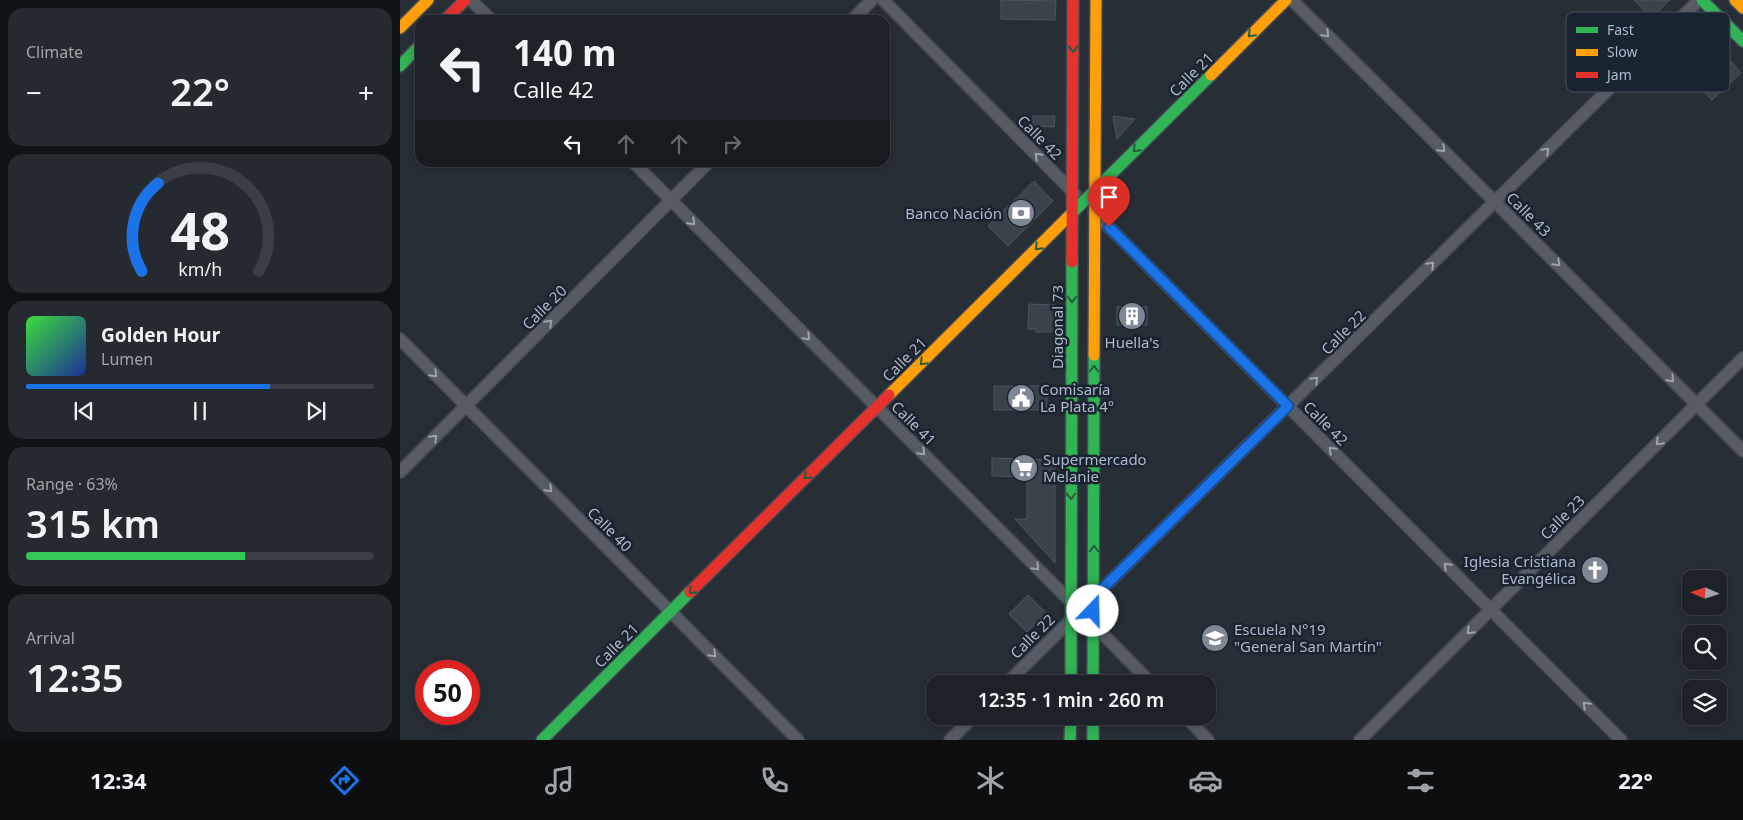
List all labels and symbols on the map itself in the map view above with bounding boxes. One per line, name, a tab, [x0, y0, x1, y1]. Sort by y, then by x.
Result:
legend	[1566, 12, 1730, 92]
text: Fast	[1607, 20, 1634, 39]
one-way arrow	[1320, 28, 1329, 37]
one-way arrow	[1248, 29, 1257, 38]
text: Slow	[1607, 42, 1638, 61]
one-way arrow	[1068, 45, 1078, 53]
street label: Calle 21	[1164, 47, 1218, 101]
text: Jam	[1605, 65, 1632, 84]
street label: Calle 42	[1013, 110, 1067, 164]
one-way arrow	[1133, 143, 1142, 152]
one-way arrow	[1436, 143, 1445, 152]
one-way arrow	[1541, 148, 1550, 157]
one-way arrow	[1035, 153, 1044, 162]
pin	[1088, 176, 1130, 227]
street label: Calle 43	[1502, 187, 1556, 241]
bank icon: Banco Nación	[1006, 198, 1036, 228]
place label: Banco Nación	[905, 203, 1002, 223]
one-way arrow	[686, 216, 695, 225]
one-way arrow	[1035, 241, 1044, 250]
one-way arrow	[1551, 258, 1560, 267]
one-way arrow	[1425, 262, 1434, 271]
street label: Calle 20	[517, 280, 571, 334]
street label: Diagonal 73	[1047, 285, 1067, 369]
one-way arrow	[1067, 295, 1077, 303]
building icon: Huella's	[1117, 301, 1147, 331]
street label: Calle 22	[1316, 305, 1370, 359]
one-way arrow	[544, 320, 553, 329]
one-way arrow	[801, 331, 810, 340]
street label: Calle 21	[877, 332, 931, 386]
place label: Huella's	[1105, 332, 1159, 352]
one-way arrow	[919, 356, 928, 365]
one-way arrow	[1089, 365, 1099, 372]
one-way arrow	[429, 368, 438, 377]
one-way arrow	[1666, 373, 1675, 382]
one-way arrow	[1309, 377, 1318, 386]
place label: Comisaría La Plata 4°	[1040, 379, 1114, 416]
public building icon: Comisaría La Plata 4°	[1006, 383, 1036, 413]
street label: Calle 41	[887, 396, 941, 450]
street label: Calle 42	[1299, 396, 1353, 450]
one-way arrow	[429, 435, 438, 444]
one-way arrow	[1656, 436, 1665, 445]
one-way arrow	[916, 446, 925, 455]
one-way arrow	[1329, 447, 1338, 456]
place label: Supermercado Melanie	[1043, 449, 1147, 486]
supermarket icon: Supermercado Melanie	[1009, 453, 1039, 483]
one-way arrow	[804, 470, 813, 479]
one-way arrow	[543, 483, 552, 492]
street label: Calle 23	[1535, 490, 1589, 544]
one-way arrow	[1066, 492, 1076, 500]
street label: Calle 40	[583, 502, 637, 556]
one-way arrow	[1089, 545, 1099, 552]
place label: Iglesia Cristiana Evangélica	[1464, 551, 1576, 588]
church icon: Iglesia Cristiana Evangélica	[1580, 555, 1610, 585]
one-way arrow	[1031, 561, 1040, 570]
one-way arrow	[1444, 562, 1453, 571]
north arrow	[1682, 570, 1728, 615]
position arrow	[1066, 584, 1118, 636]
one-way arrow	[689, 585, 698, 594]
street label: Calle 22	[1005, 609, 1059, 663]
street label: Calle 21	[589, 618, 643, 672]
place label: Escuela N°19 "General San Martín"	[1234, 619, 1382, 656]
school or university icon: Escuela N°19 "General San Martín"	[1200, 623, 1230, 653]
one-way arrow	[1467, 625, 1476, 634]
one-way arrow	[707, 648, 716, 657]
speed limit sign: 50	[415, 660, 480, 725]
one-way arrow	[1583, 702, 1592, 711]

